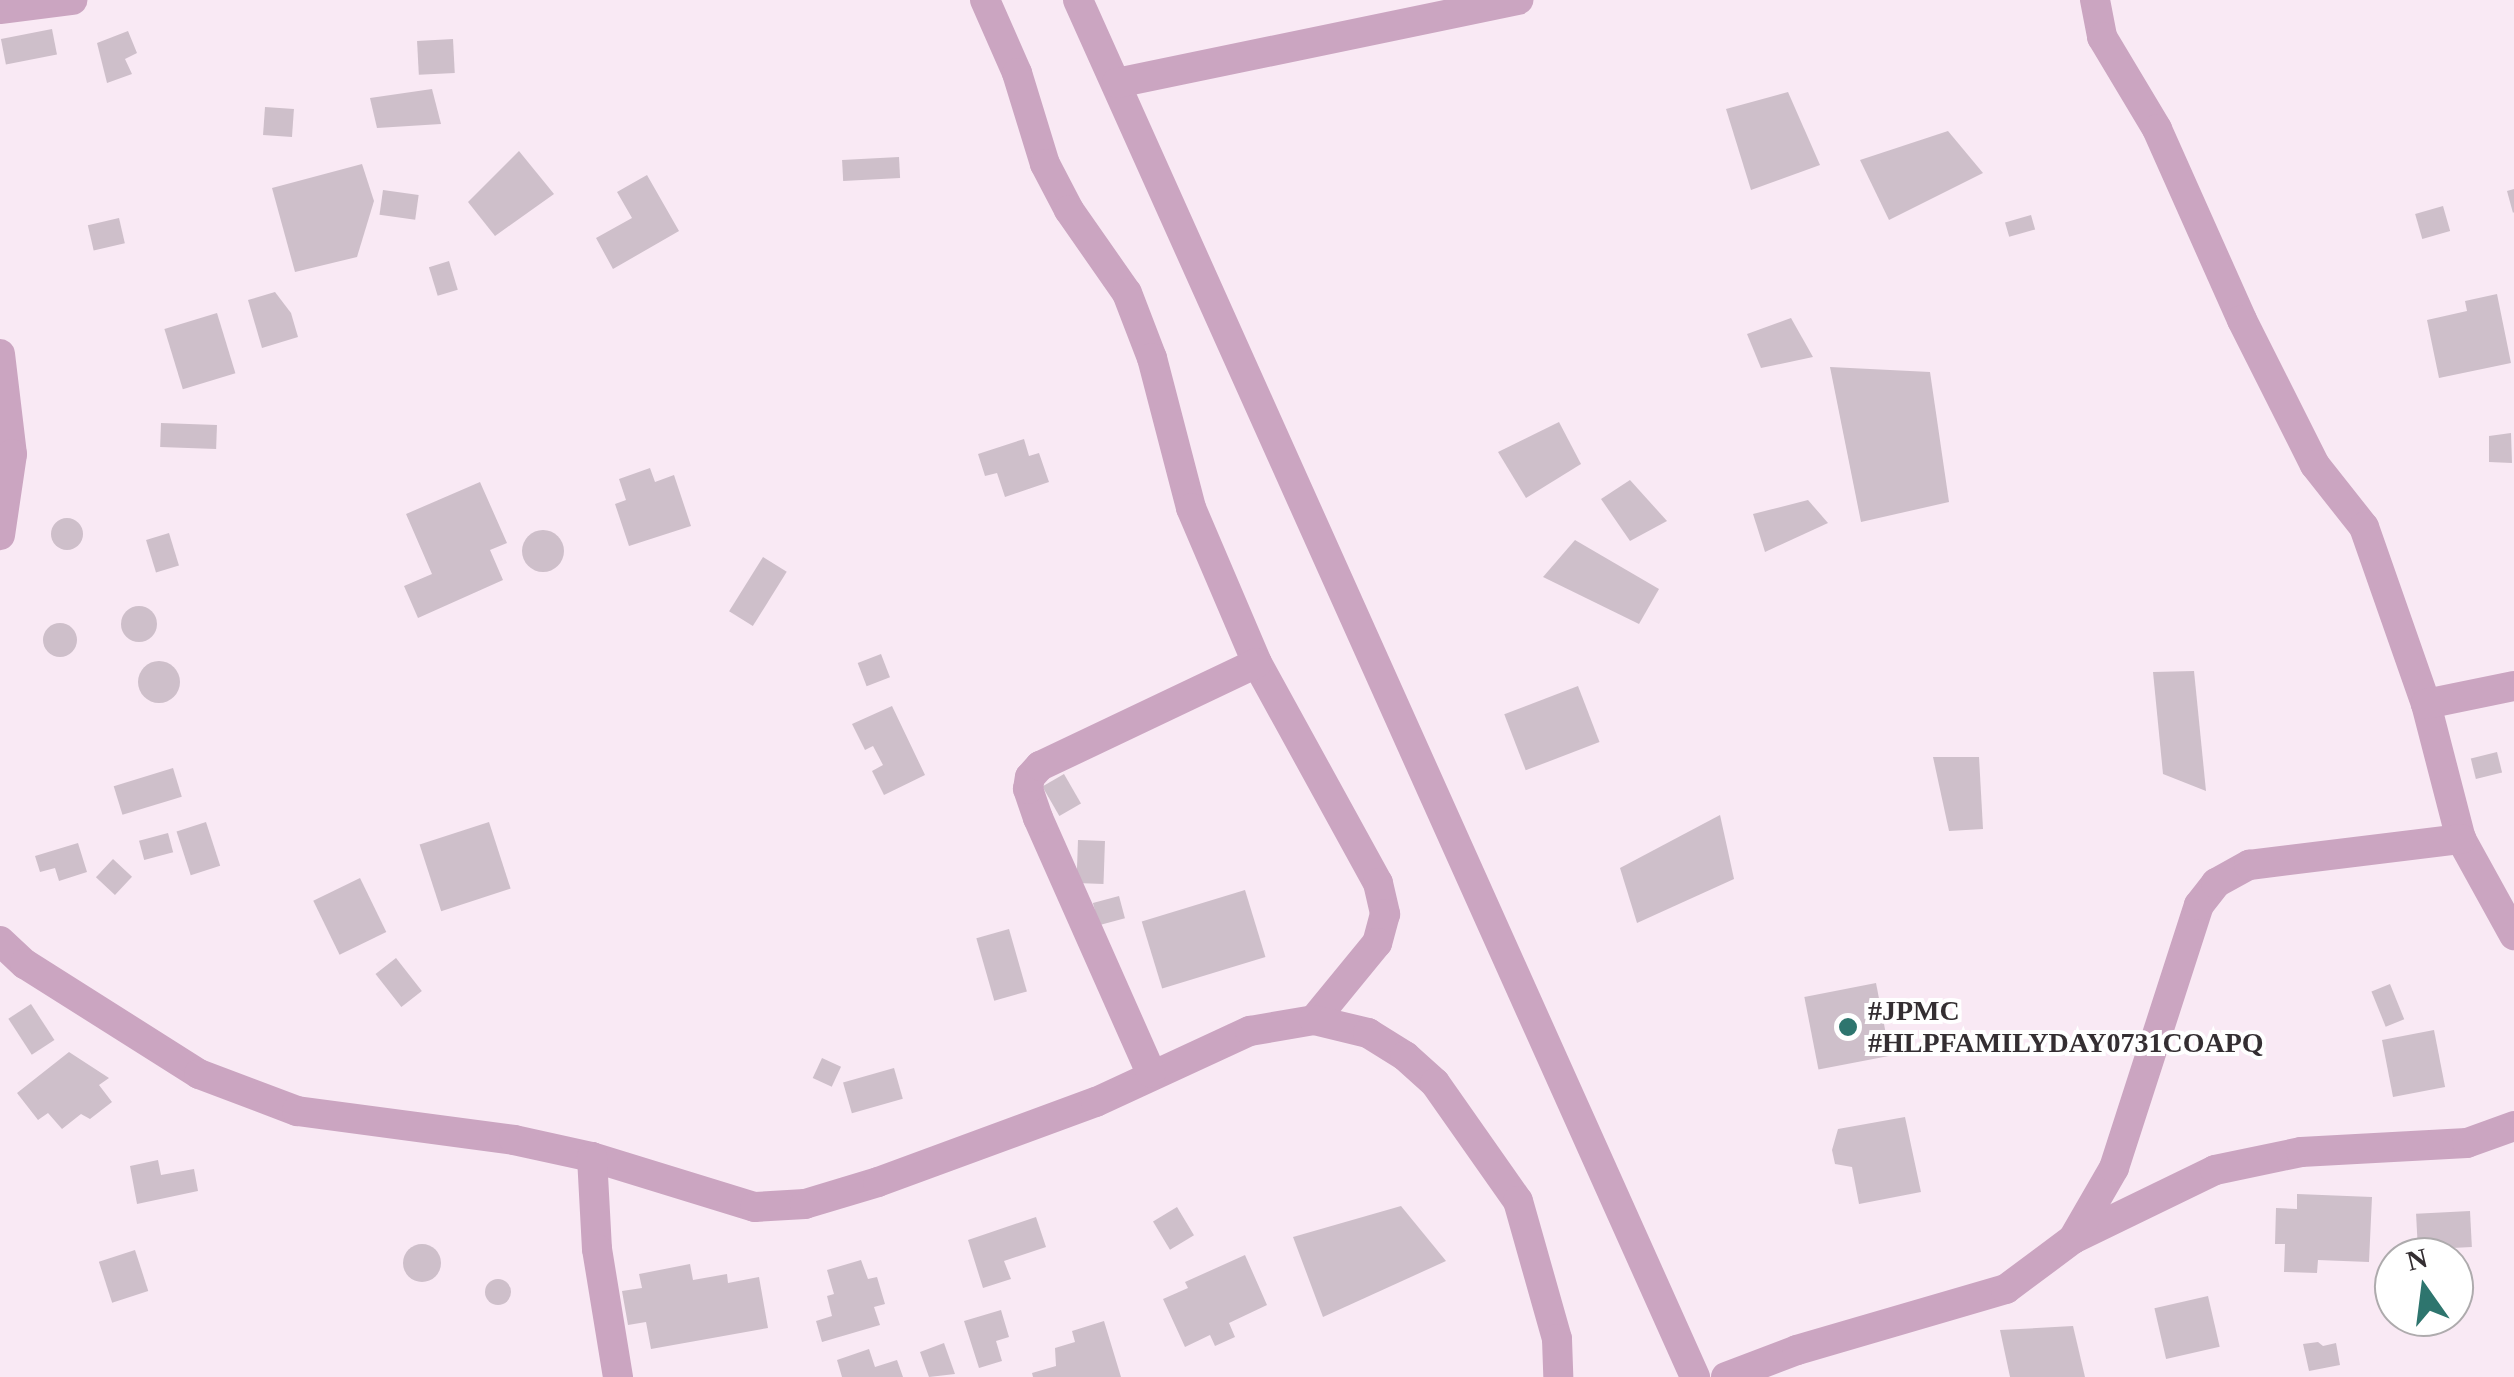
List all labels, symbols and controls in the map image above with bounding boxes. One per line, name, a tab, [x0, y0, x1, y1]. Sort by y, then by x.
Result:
place label: #JPMC #HLPFAMILYDAY0731COAPQ	[1868, 994, 2264, 1060]
marker: #JPMC #HLPFAMILYDAY0731COAPQ	[1837, 1016, 1859, 1038]
north arrow	[2374, 1237, 2474, 1337]
text: N	[2404, 1242, 2431, 1277]

